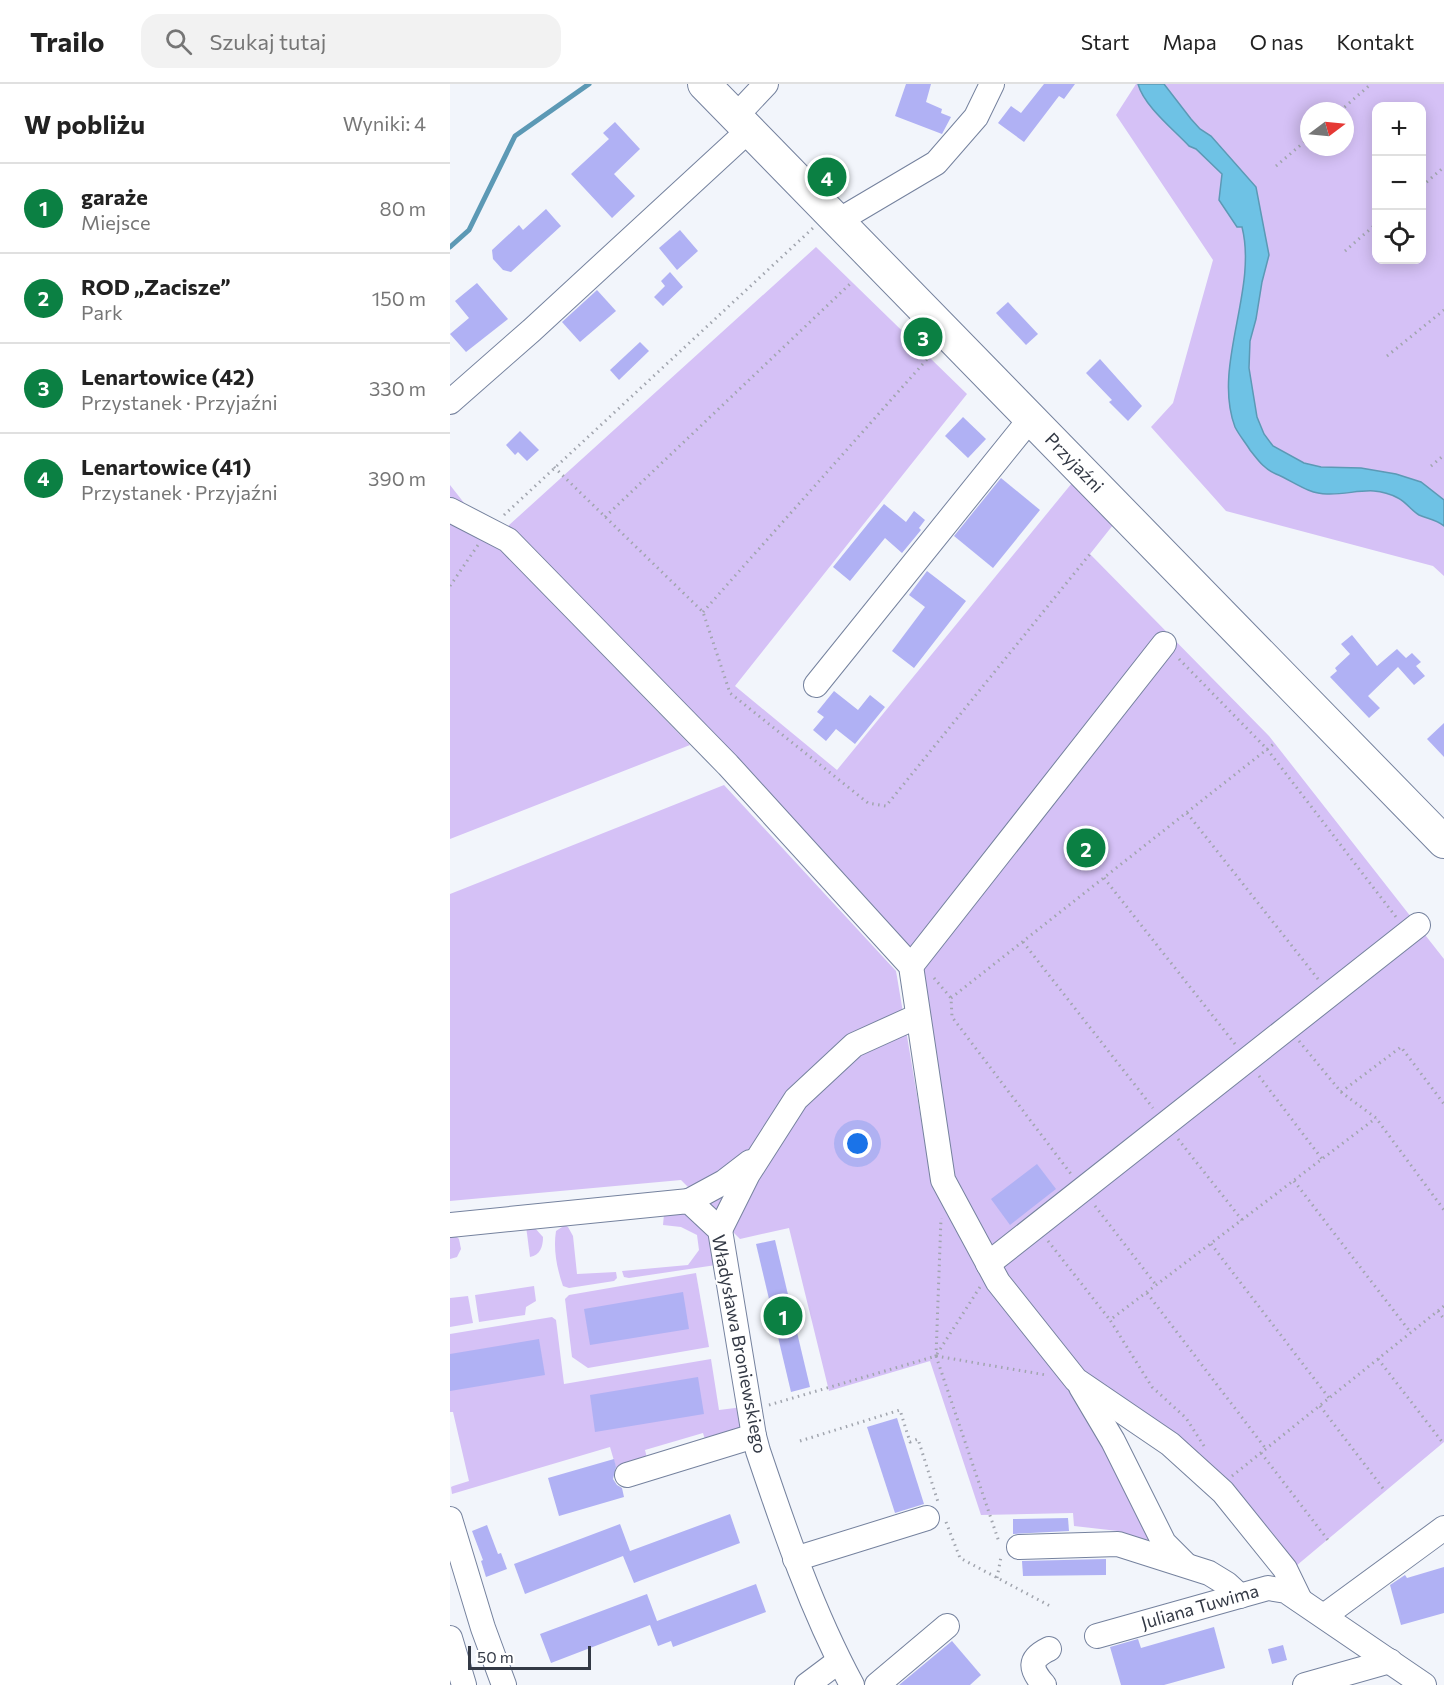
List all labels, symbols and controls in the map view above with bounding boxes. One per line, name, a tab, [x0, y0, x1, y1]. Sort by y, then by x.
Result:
search box	[141, 14, 561, 68]
text: Trailo	[30, 24, 105, 58]
icon: search	[162, 25, 195, 58]
text: Szukaj tutaj	[210, 28, 326, 55]
text: Start	[1081, 29, 1129, 54]
text: Mapa	[1162, 29, 1217, 54]
text: O nas	[1250, 29, 1303, 54]
text: Kontakt	[1336, 29, 1414, 54]
north arrow	[1300, 102, 1354, 156]
map controls	[1372, 102, 1426, 264]
button: +	[1372, 102, 1426, 156]
text: W pobliżu	[24, 108, 145, 139]
text: Wyniki: 4	[343, 111, 426, 135]
pin: 4	[808, 154, 847, 200]
button: −	[1372, 156, 1426, 210]
text: garaże	[81, 183, 148, 210]
text: 1	[39, 196, 48, 220]
text: 80 m	[380, 196, 426, 220]
text: Miejsce	[81, 210, 150, 234]
button: locate	[1372, 210, 1426, 264]
text: ROD „Zacisze”	[81, 273, 231, 300]
text: 2	[38, 286, 49, 310]
text: 150 m	[372, 286, 426, 310]
text: Park	[81, 300, 123, 324]
pin: 3	[904, 314, 942, 360]
text: Lenartowice (42)	[81, 363, 254, 390]
text: 3	[38, 376, 49, 400]
text: 330 m	[369, 376, 426, 400]
text: Przystanek · Przyjaźni	[81, 390, 278, 414]
street label: Przyjaźni	[1041, 428, 1109, 497]
text: Lenartowice (41)	[81, 453, 251, 480]
text: 4	[37, 466, 50, 490]
text: 390 m	[368, 466, 426, 490]
text: Przystanek · Przyjaźni	[81, 480, 278, 504]
pin: 2	[1066, 826, 1106, 870]
your location	[843, 1129, 872, 1158]
street label: Władysława Broniewskiego	[708, 1232, 772, 1455]
pin: 1	[764, 1294, 802, 1338]
street label: Juliana Tuwima	[1138, 1579, 1261, 1633]
scale bar	[468, 1643, 591, 1670]
text: 50 m	[477, 1647, 514, 1666]

